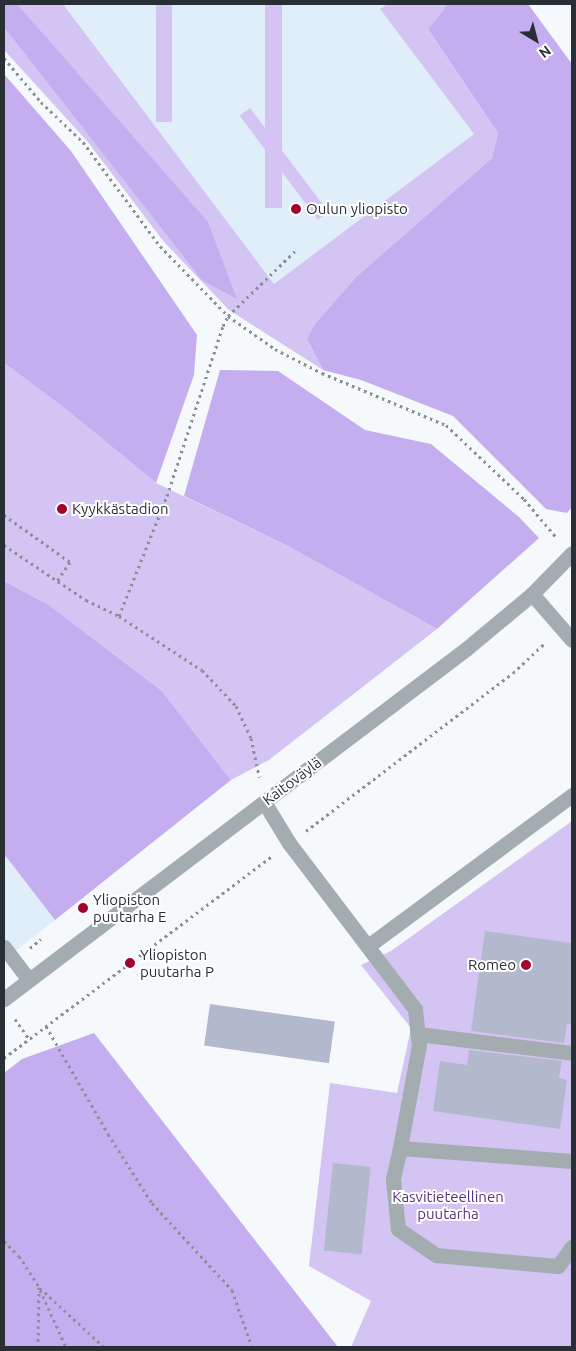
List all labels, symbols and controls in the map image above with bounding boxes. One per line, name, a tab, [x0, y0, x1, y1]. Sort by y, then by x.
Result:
north arrow	[511, 15, 561, 65]
text: N	[536, 42, 554, 62]
place label: Oulun yliopisto	[306, 200, 408, 218]
marker: Oulun yliopisto	[290, 203, 302, 215]
place label: Kyykkästadion	[72, 500, 168, 518]
marker: Kyykkästadion	[56, 503, 68, 515]
street label: Kaitoväylä	[259, 753, 325, 809]
place label: Yliopiston puutarha E	[93, 890, 166, 925]
marker: Yliopiston puutarha E	[77, 902, 89, 914]
place label: Yliopiston puutarha P	[140, 945, 214, 980]
place label: Romeo	[468, 956, 516, 974]
marker: Yliopiston puutarha P	[124, 957, 136, 969]
marker: Romeo	[520, 959, 532, 971]
park label: Kasvitieteellinen puutarha	[392, 1187, 504, 1222]

